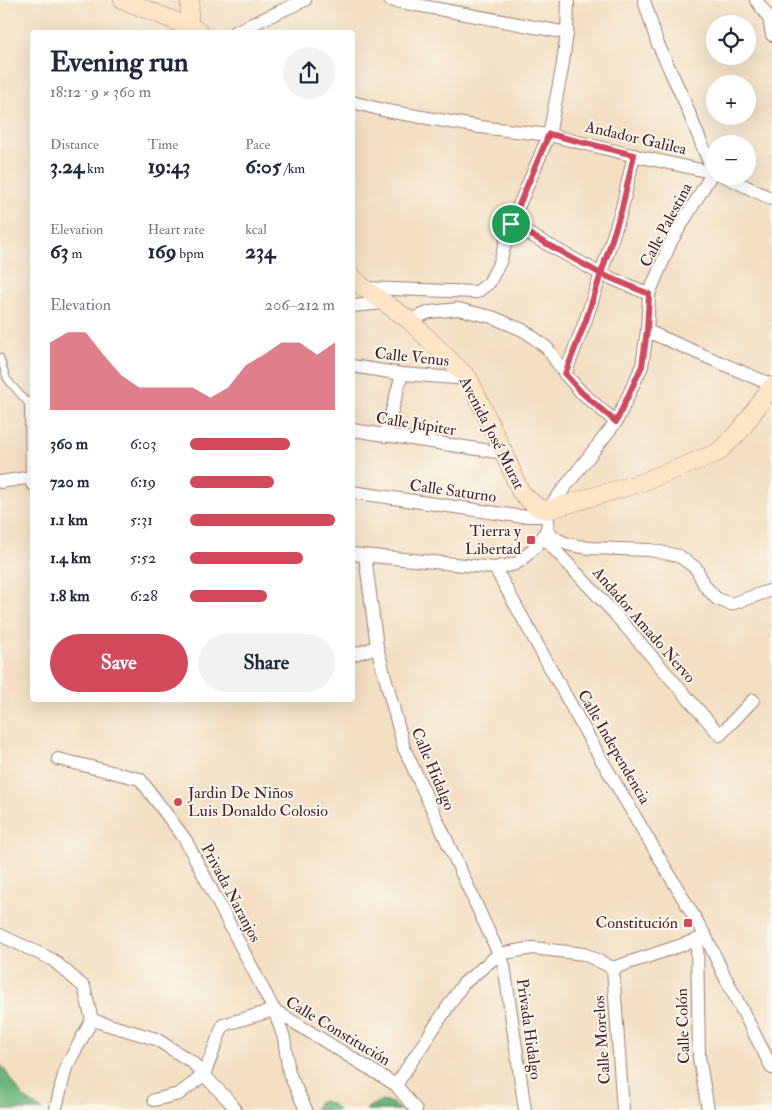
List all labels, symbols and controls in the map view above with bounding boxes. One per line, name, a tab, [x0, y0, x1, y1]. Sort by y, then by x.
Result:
map controls	[706, 15, 756, 185]
button: locate	[706, 15, 756, 65]
text: Evening run	[50, 45, 188, 80]
button: share	[283, 47, 335, 99]
button: +	[706, 75, 756, 125]
text: 18:12 · 9 × 360 m	[50, 82, 151, 102]
street label: Andador Galilea	[582, 116, 689, 159]
button: −	[706, 135, 756, 185]
text: Distance	[50, 136, 99, 153]
text: Time	[148, 136, 178, 153]
text: Pace	[245, 136, 270, 153]
text: 3.24	[50, 153, 84, 180]
text: 19:43	[148, 153, 190, 180]
text: 6:05	[245, 153, 281, 180]
text: km	[84, 160, 105, 177]
text: /km	[281, 160, 305, 177]
street label: Calle Palestina	[635, 179, 697, 271]
pin	[490, 203, 532, 245]
icon: arrive	[497, 210, 525, 238]
text: Elevation	[50, 221, 103, 238]
text: Heart rate	[148, 221, 205, 238]
text: kcal	[245, 221, 267, 238]
text: 63	[50, 238, 69, 265]
text: 169	[148, 238, 176, 265]
text: 234	[245, 238, 275, 265]
text: m	[69, 245, 82, 262]
text: bpm	[176, 245, 204, 262]
text: Elevation	[50, 295, 111, 315]
text: 206–212 m	[265, 295, 335, 315]
street label: Calle Venus	[374, 343, 450, 371]
street label: Avenida José Murat	[454, 372, 529, 493]
street label: Calle Júpiter	[374, 408, 458, 441]
text: 360 m	[50, 434, 88, 454]
text: 6:03	[130, 434, 156, 454]
text: 720 m	[50, 472, 89, 492]
text: 6:19	[130, 472, 156, 492]
street label: Calle Saturno	[408, 475, 498, 507]
text: 1.1 km	[50, 510, 88, 530]
text: 5:31	[130, 510, 153, 530]
place label: Tierra y Libertad	[465, 521, 522, 559]
marker: Tierra y Libertad	[525, 534, 537, 546]
text: 1.4 km	[50, 548, 91, 568]
text: 5:52	[130, 548, 156, 568]
street label: Andador Amado Nervo	[588, 562, 700, 687]
text: 1.8 km	[50, 586, 90, 606]
text: 6:28	[130, 586, 158, 606]
button: Save	[50, 634, 188, 692]
button: Share	[198, 634, 335, 692]
street label: Calle Independencia	[572, 686, 655, 809]
street label: Calle Hidalgo	[407, 725, 459, 814]
place label: Jardin De Niños Luis Donaldo Colosio	[187, 783, 328, 821]
marker: Jardin De Niños Luis Donaldo Colosio	[172, 796, 184, 808]
street label: Privada Naranjos	[197, 840, 265, 946]
place label: Constitución	[595, 913, 678, 933]
marker: Constitución	[682, 917, 694, 929]
street label: Privada Hidalgo	[512, 977, 546, 1081]
street label: Calle Colón	[672, 988, 694, 1064]
street label: Calle Constitución	[282, 992, 394, 1070]
street label: Calle Morelos	[589, 995, 615, 1085]

